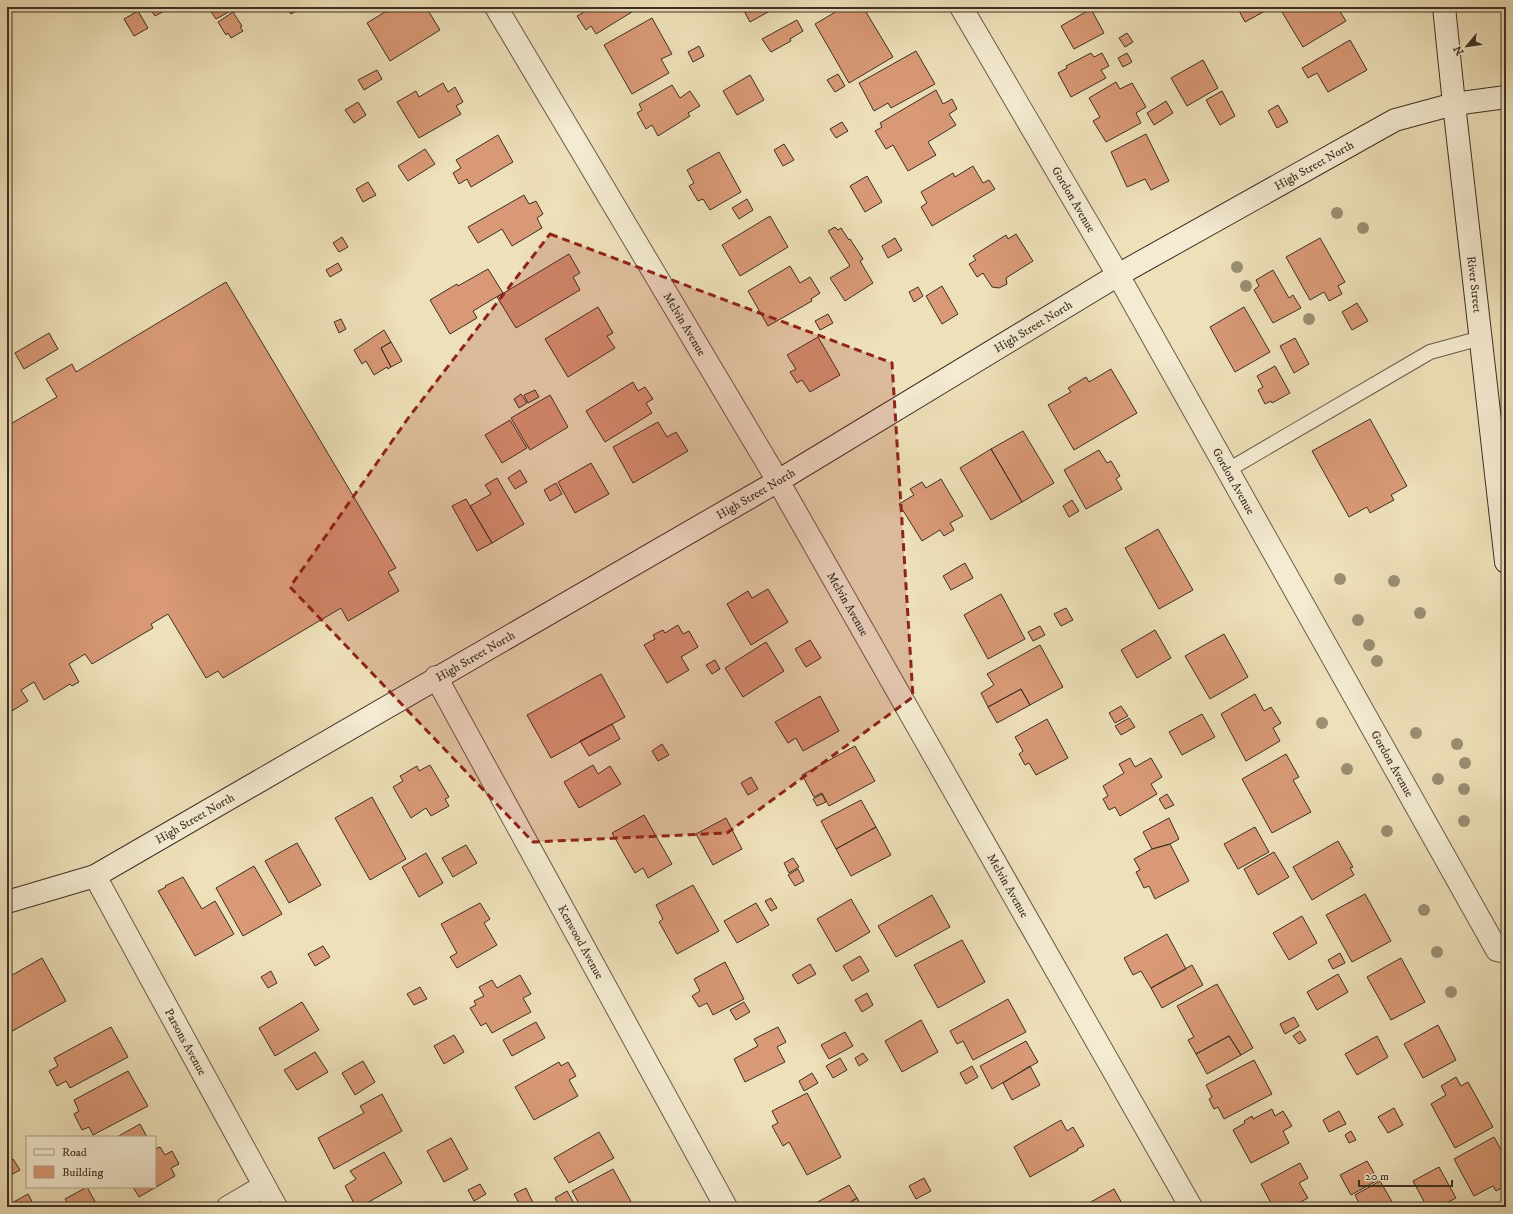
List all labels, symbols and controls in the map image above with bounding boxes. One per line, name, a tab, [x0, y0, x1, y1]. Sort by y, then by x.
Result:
north arrow	[1447, 26, 1487, 66]
text: N	[1451, 43, 1467, 58]
street label: High Street North	[1272, 137, 1357, 194]
street label: Gordon Avenue	[1048, 164, 1098, 235]
street label: River Street	[1463, 255, 1485, 314]
street label: Melvin Avenue	[660, 290, 709, 359]
street label: High Street North	[991, 297, 1076, 356]
street label: Gordon Avenue	[1209, 445, 1258, 517]
street label: High Street North	[714, 465, 799, 523]
street label: Melvin Avenue	[823, 570, 872, 639]
street label: High Street North	[433, 627, 518, 685]
street label: Gordon Avenue	[1367, 728, 1417, 800]
street label: High Street North	[153, 790, 238, 847]
street label: Melvin Avenue	[984, 851, 1032, 920]
street label: Kenwood Avenue	[554, 903, 607, 982]
street label: Parsons Avenue	[161, 1006, 210, 1078]
legend	[26, 1136, 156, 1188]
text: Road	[62, 1145, 87, 1160]
scale bar	[1359, 1162, 1452, 1188]
text: Building	[62, 1165, 103, 1180]
text: 20 m	[1365, 1169, 1389, 1184]

